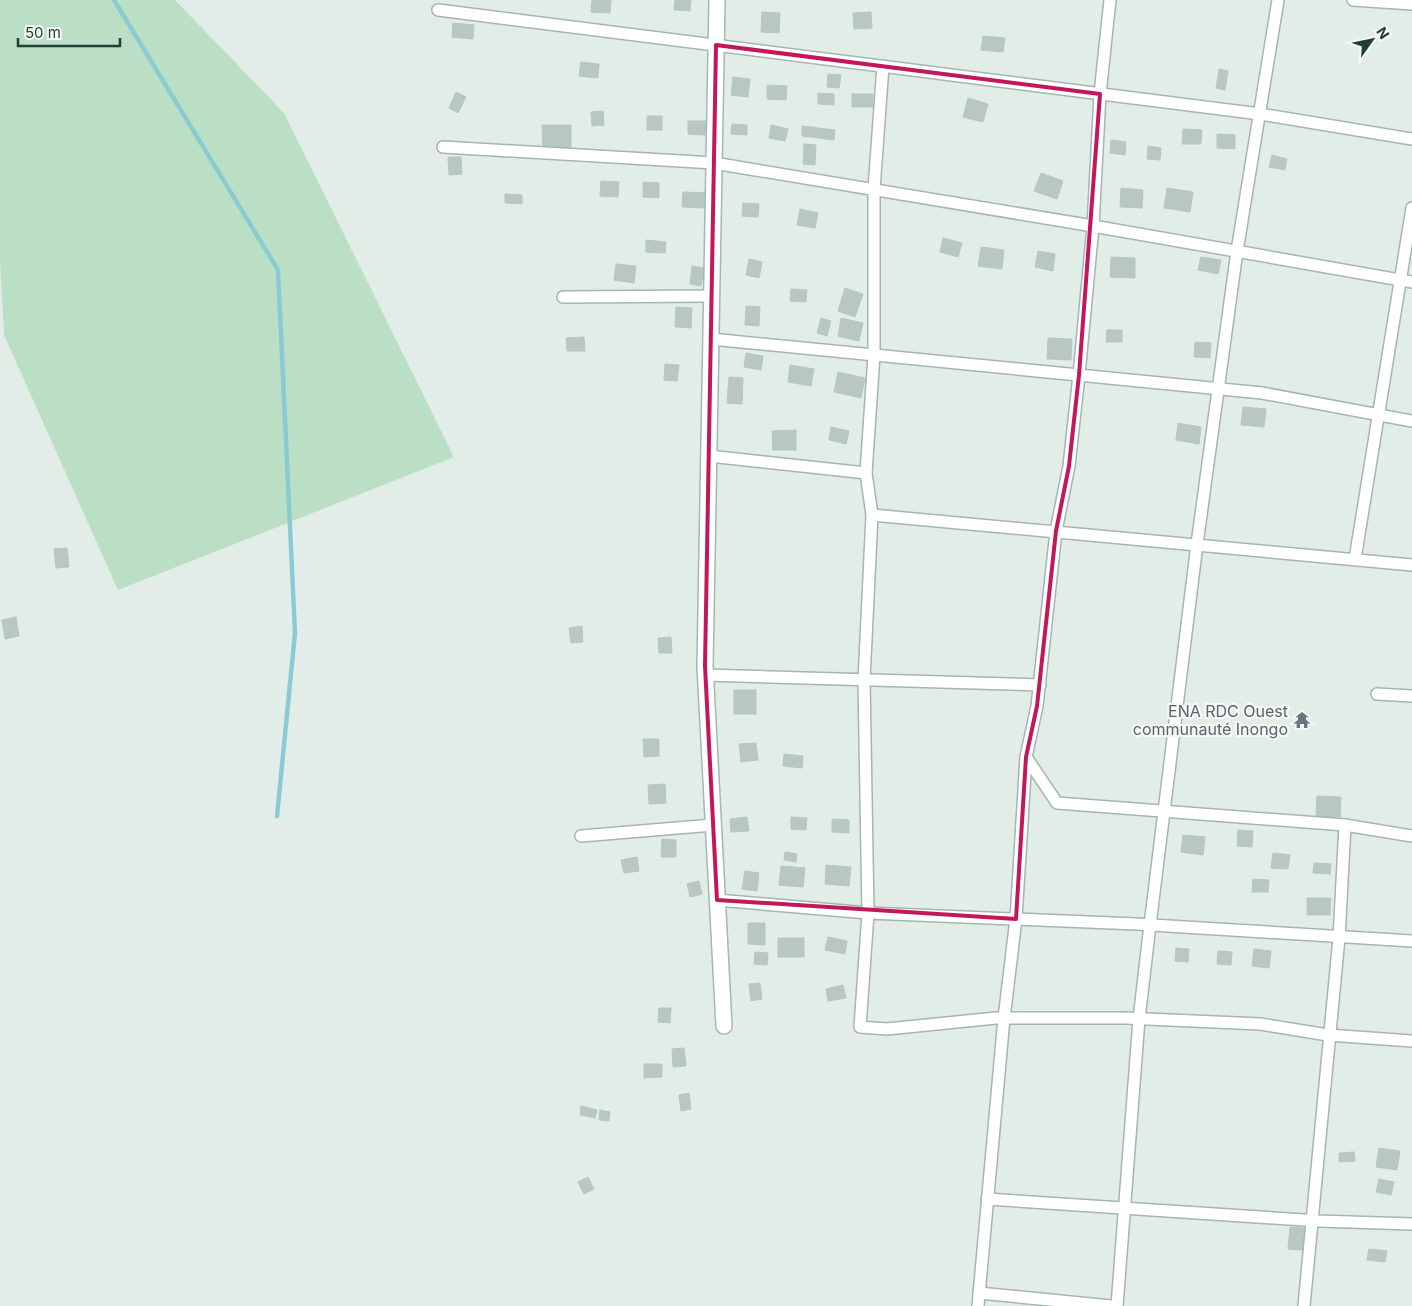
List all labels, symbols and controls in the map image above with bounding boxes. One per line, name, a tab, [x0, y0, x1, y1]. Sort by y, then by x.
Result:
scale bar	[18, 15, 120, 47]
north arrow	[1347, 15, 1397, 65]
text: 50 m	[25, 23, 61, 42]
text: N	[1373, 24, 1393, 42]
place label: ENA RDC Ouest communauté Inongo	[1133, 701, 1288, 739]
temple icon: ENA RDC Ouest communauté Inongo	[1292, 710, 1312, 730]

